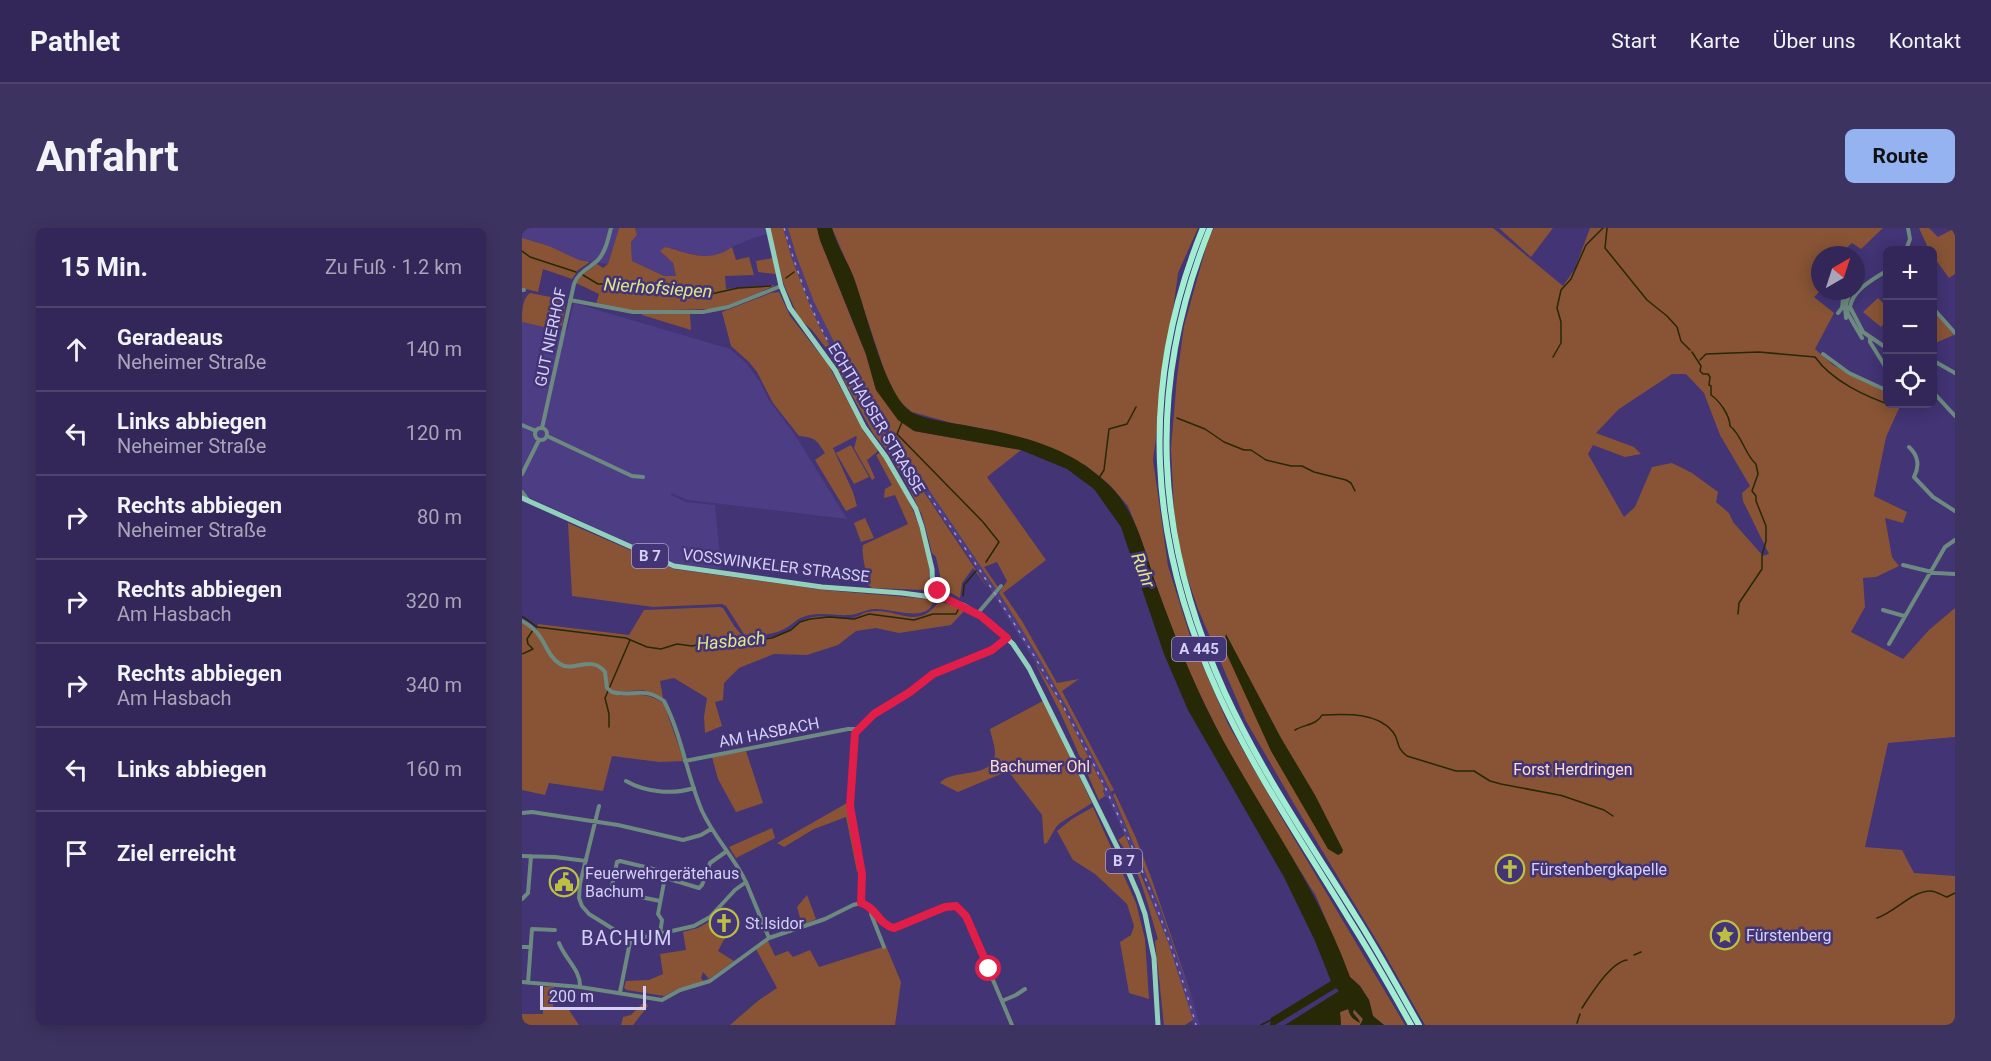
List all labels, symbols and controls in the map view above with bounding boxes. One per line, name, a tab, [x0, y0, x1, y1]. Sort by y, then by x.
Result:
text: Pathlet	[30, 25, 120, 58]
text: Start	[1611, 29, 1657, 53]
text: Karte	[1690, 29, 1740, 53]
text: Über uns	[1773, 29, 1856, 53]
text: Kontakt	[1889, 29, 1961, 53]
button: Route	[1845, 129, 1955, 183]
text: Anfahrt	[36, 132, 179, 181]
north arrow	[1811, 246, 1865, 300]
map controls	[1883, 246, 1937, 408]
button: +	[1883, 246, 1937, 300]
text: 15 Min.	[60, 252, 148, 282]
text: Zu Fuß · 1.2 km	[325, 255, 462, 279]
water label: Nierhofsiepen	[603, 273, 713, 302]
street label: GUT NIERHOF	[531, 286, 570, 388]
button: −	[1883, 300, 1937, 354]
text: Geradeaus	[117, 325, 223, 350]
icon: ahead	[60, 333, 93, 366]
text: 140 m	[406, 337, 462, 361]
street label: ECHTHAUSER STRASSE	[824, 340, 929, 497]
text: Neheimer Straße	[117, 350, 266, 374]
button: locate	[1883, 354, 1937, 408]
text: Links abbiegen	[117, 409, 267, 434]
icon: left	[60, 417, 93, 450]
text: 120 m	[406, 421, 462, 445]
text: Neheimer Straße	[117, 434, 266, 458]
text: Rechts abbiegen	[117, 493, 282, 518]
icon: right	[60, 501, 93, 534]
text: 80 m	[417, 505, 462, 529]
text: Neheimer Straße	[117, 518, 266, 542]
road number: B 7	[632, 544, 668, 568]
street label: VOSSWINKELER STRASSE	[681, 545, 870, 586]
water label: Ruhr	[1127, 549, 1160, 591]
text: Rechts abbiegen	[117, 577, 282, 602]
route end	[924, 577, 950, 603]
icon: right	[60, 585, 93, 618]
text: 320 m	[406, 589, 462, 613]
text: Am Hasbach	[117, 602, 232, 626]
water label: Hasbach	[696, 627, 766, 654]
road number: A 445	[1172, 637, 1226, 661]
text: Rechts abbiegen	[117, 661, 282, 686]
icon: right	[60, 669, 93, 702]
text: 340 m	[406, 673, 462, 697]
text: Am Hasbach	[117, 686, 232, 710]
street label: AM HASBACH	[717, 713, 821, 752]
icon: left	[60, 753, 93, 786]
text: Links abbiegen	[117, 757, 267, 782]
text: 160 m	[406, 757, 462, 781]
park label: Bachumer Ohl	[990, 757, 1090, 776]
park label: Forst Herdringen	[1513, 760, 1633, 779]
icon: arrive	[60, 837, 93, 870]
text: Ziel erreicht	[117, 841, 236, 866]
road number: B 7	[1106, 849, 1142, 873]
church icon: Fürstenbergkapelle	[1494, 853, 1526, 885]
place label: Fürstenbergkapelle	[1531, 860, 1667, 879]
place label: Feuerwehrgerätehaus Bachum	[585, 864, 739, 901]
public building icon: Feuerwehrgerätehaus Bachum	[548, 866, 580, 898]
church icon: St.Isidor	[708, 907, 740, 939]
place label: St.Isidor	[745, 914, 805, 933]
place icon: Fürstenberg	[1709, 919, 1741, 951]
district label: BACHUM	[581, 926, 673, 950]
place label: Fürstenberg	[1746, 926, 1831, 945]
route start	[975, 955, 1001, 981]
scale bar	[540, 983, 646, 1010]
text: 200 m	[549, 987, 594, 1006]

